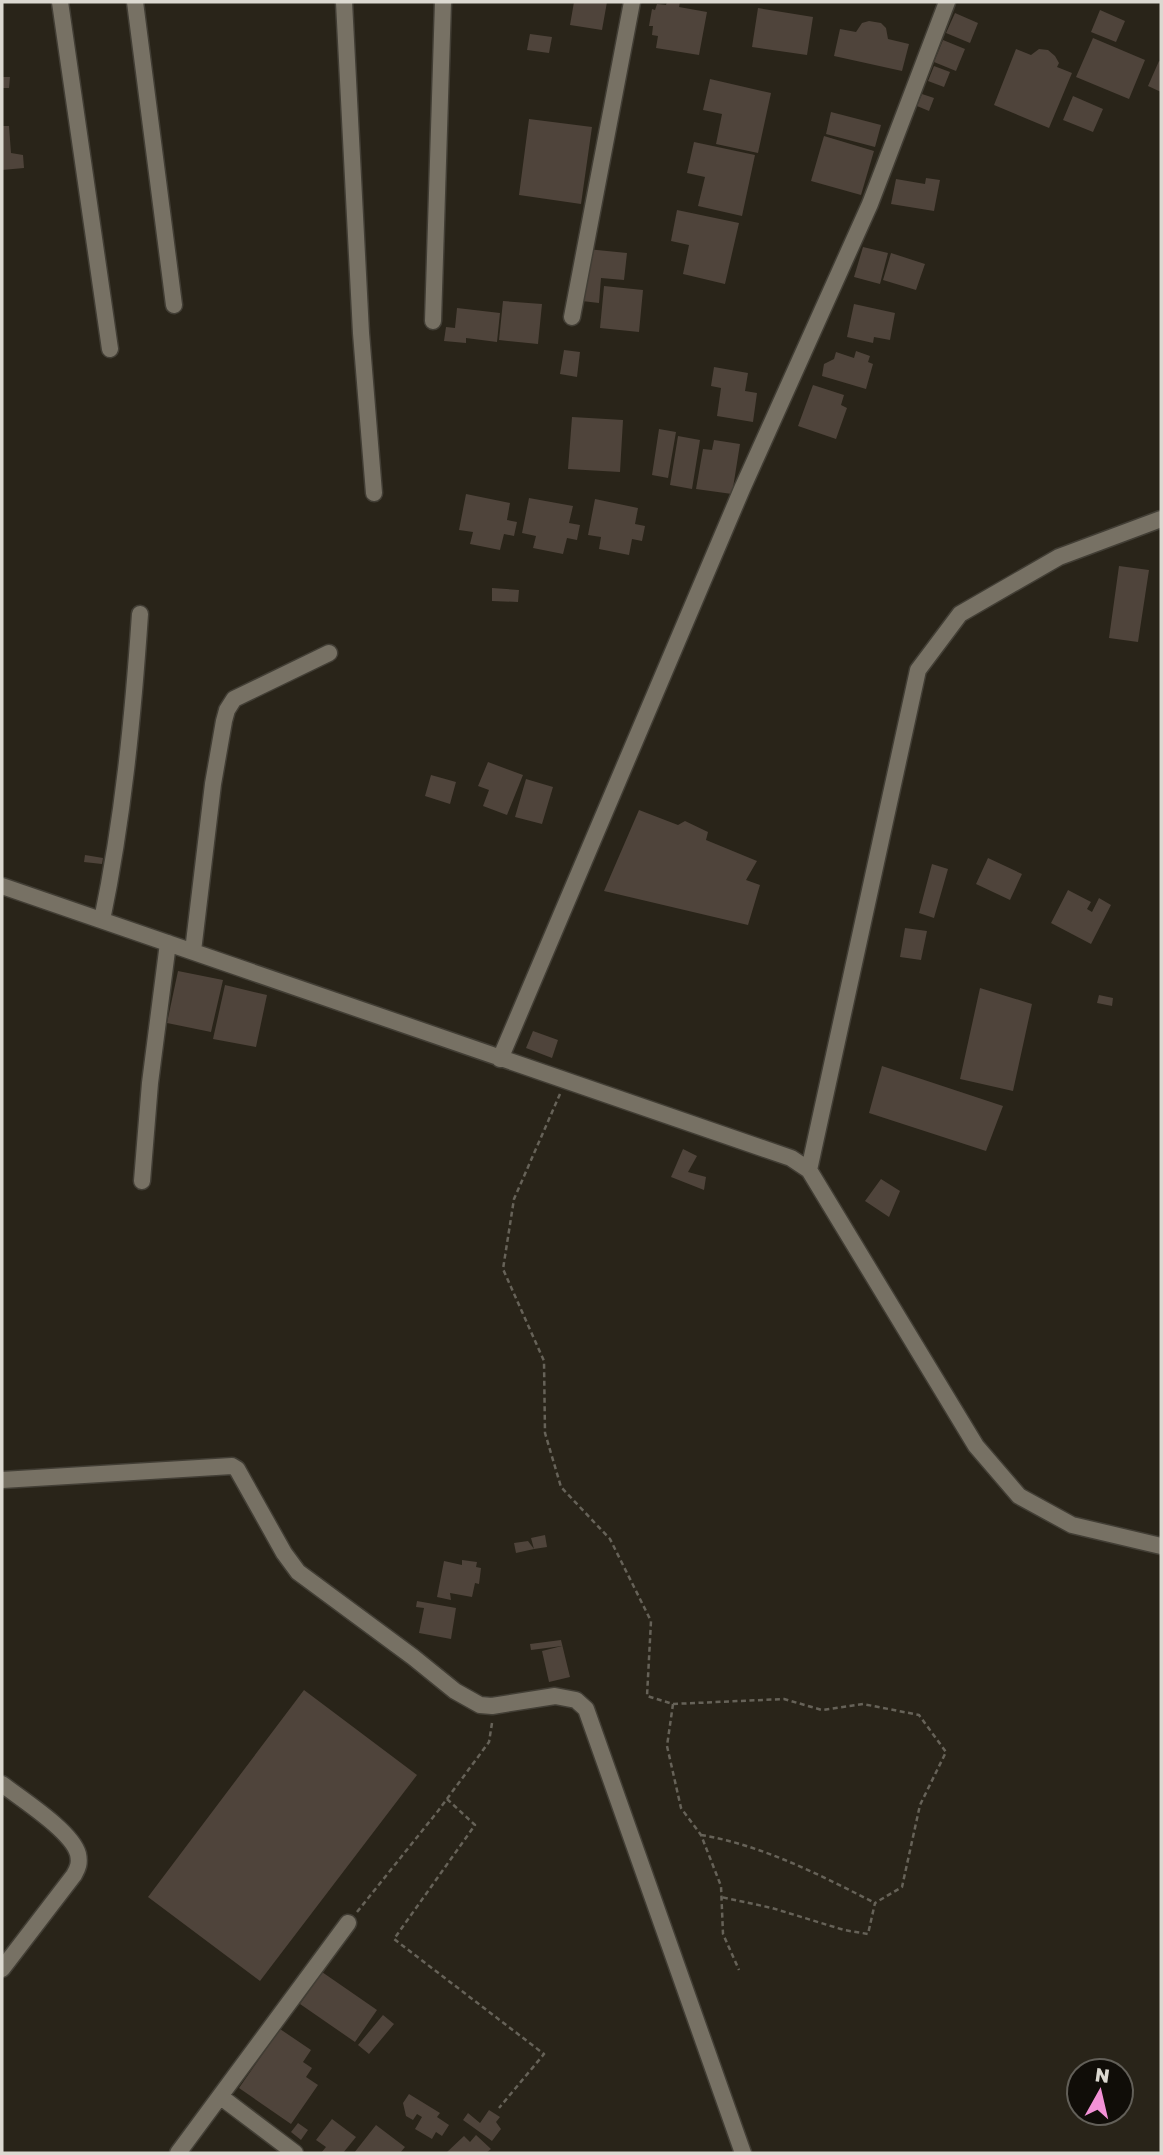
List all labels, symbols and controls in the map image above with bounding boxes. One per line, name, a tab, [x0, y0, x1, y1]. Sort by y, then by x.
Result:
north arrow	[1065, 2057, 1135, 2127]
text: N	[1094, 2062, 1111, 2087]

